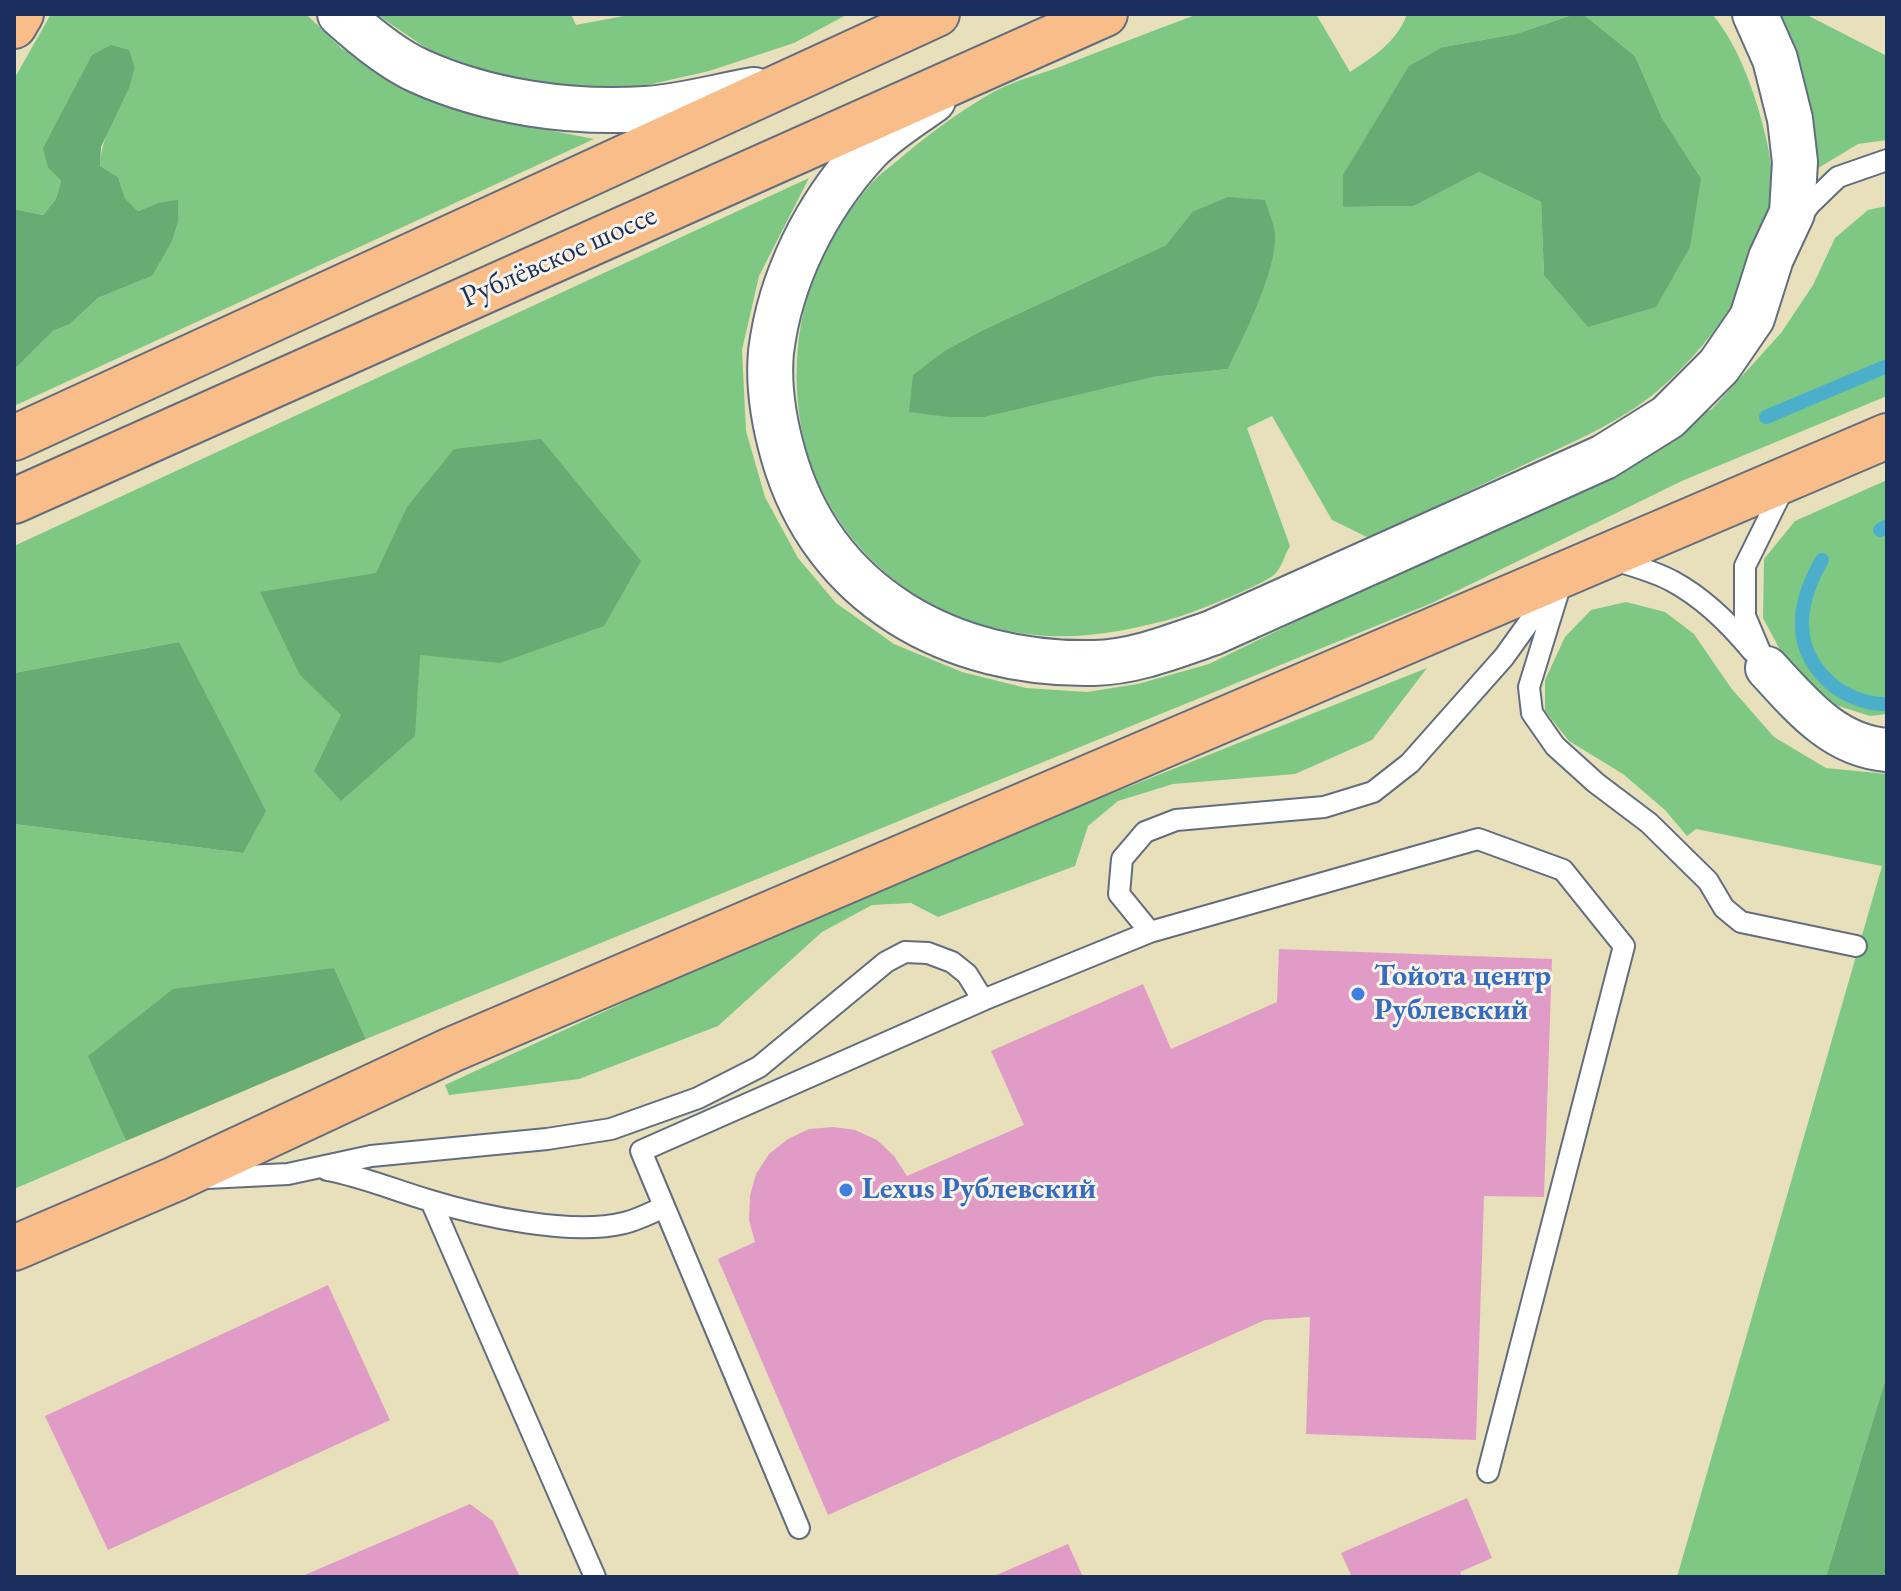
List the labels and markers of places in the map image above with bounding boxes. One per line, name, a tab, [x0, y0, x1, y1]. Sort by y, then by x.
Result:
place label: Тойота центр Рублевский	[1374, 959, 1551, 1030]
marker: Тойота центр Рублевский	[1349, 985, 1367, 1003]
place label: Lexus Рублевский	[862, 1172, 1096, 1208]
marker: Lexus Рублевский	[837, 1181, 855, 1199]

